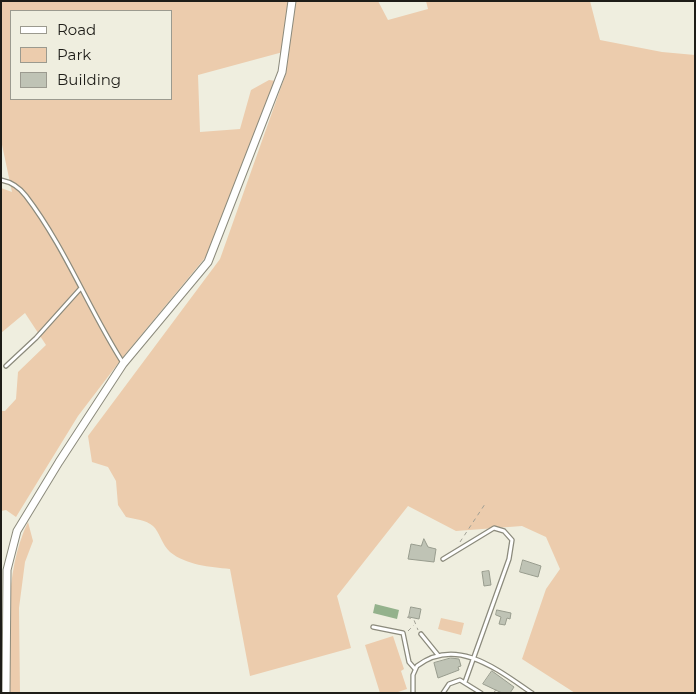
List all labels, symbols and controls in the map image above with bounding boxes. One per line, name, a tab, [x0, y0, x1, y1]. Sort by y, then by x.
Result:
legend	[10, 10, 172, 100]
text: Road	[57, 20, 96, 39]
text: Park	[57, 45, 91, 64]
text: Building	[57, 70, 121, 89]

